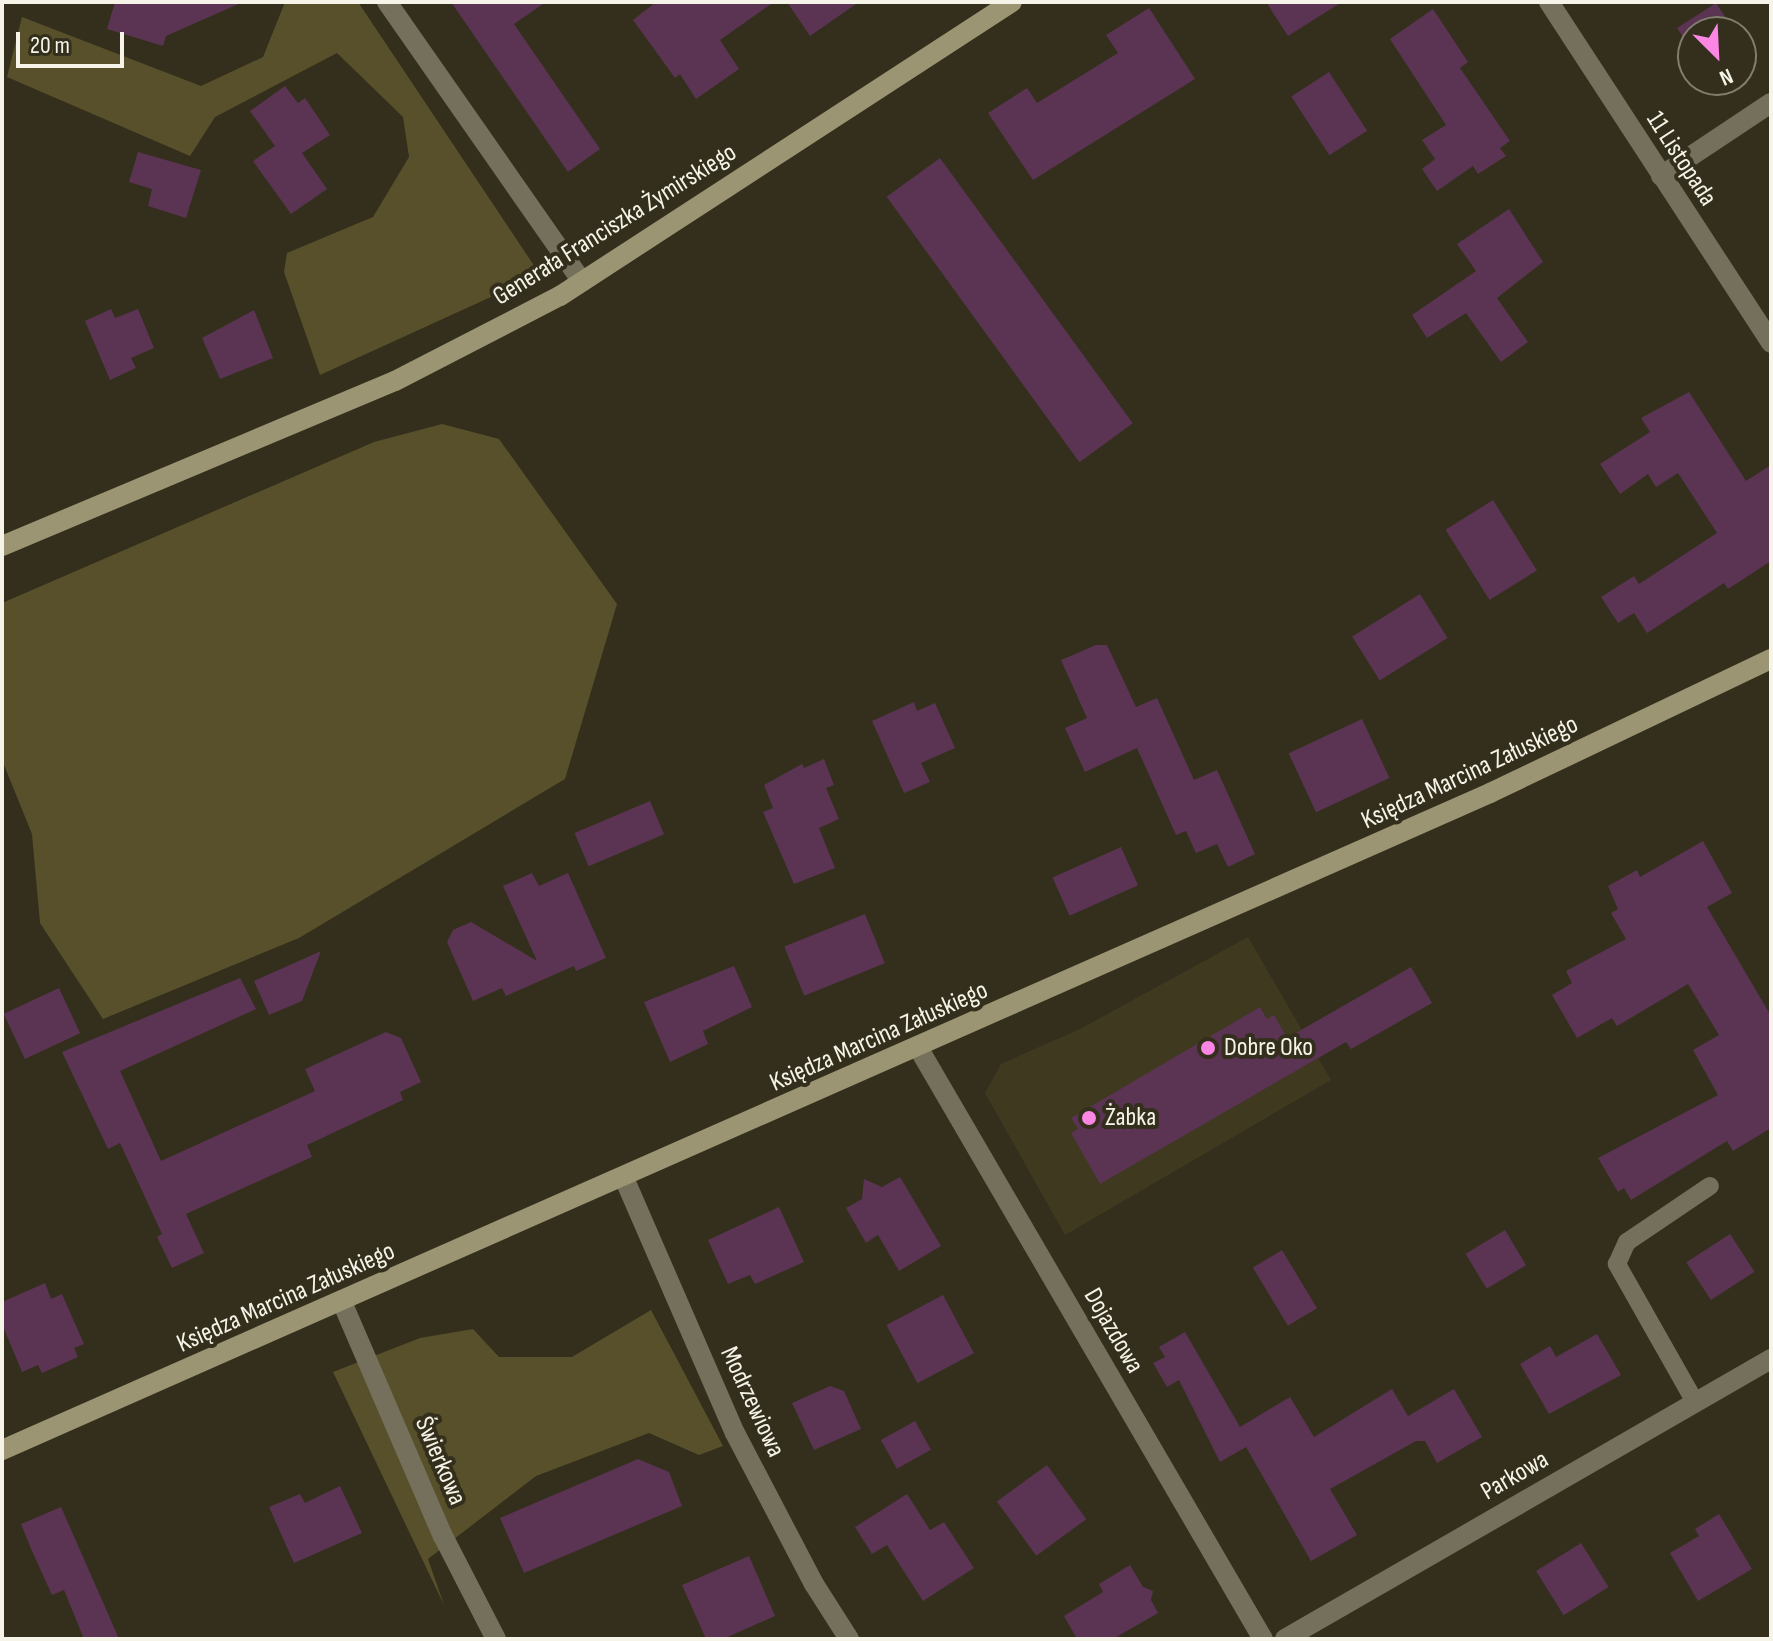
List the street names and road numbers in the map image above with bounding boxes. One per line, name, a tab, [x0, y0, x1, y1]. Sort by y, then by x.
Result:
street label: 11 Listopada	[1639, 106, 1723, 212]
street label: Generała Franciszka Żymirskiego	[487, 137, 743, 313]
street label: Księdza Marcina Załuskiego	[1357, 709, 1583, 837]
street label: Księdza Marcina Załuskiego	[765, 975, 993, 1099]
street label: Księdza Marcina Załuskiego	[172, 1236, 400, 1360]
street label: Dojazdowa	[1076, 1283, 1150, 1379]
street label: Modrzewiowa	[713, 1342, 791, 1462]
street label: Świerkowa	[407, 1412, 473, 1510]
street label: Parkowa	[1476, 1444, 1554, 1508]

